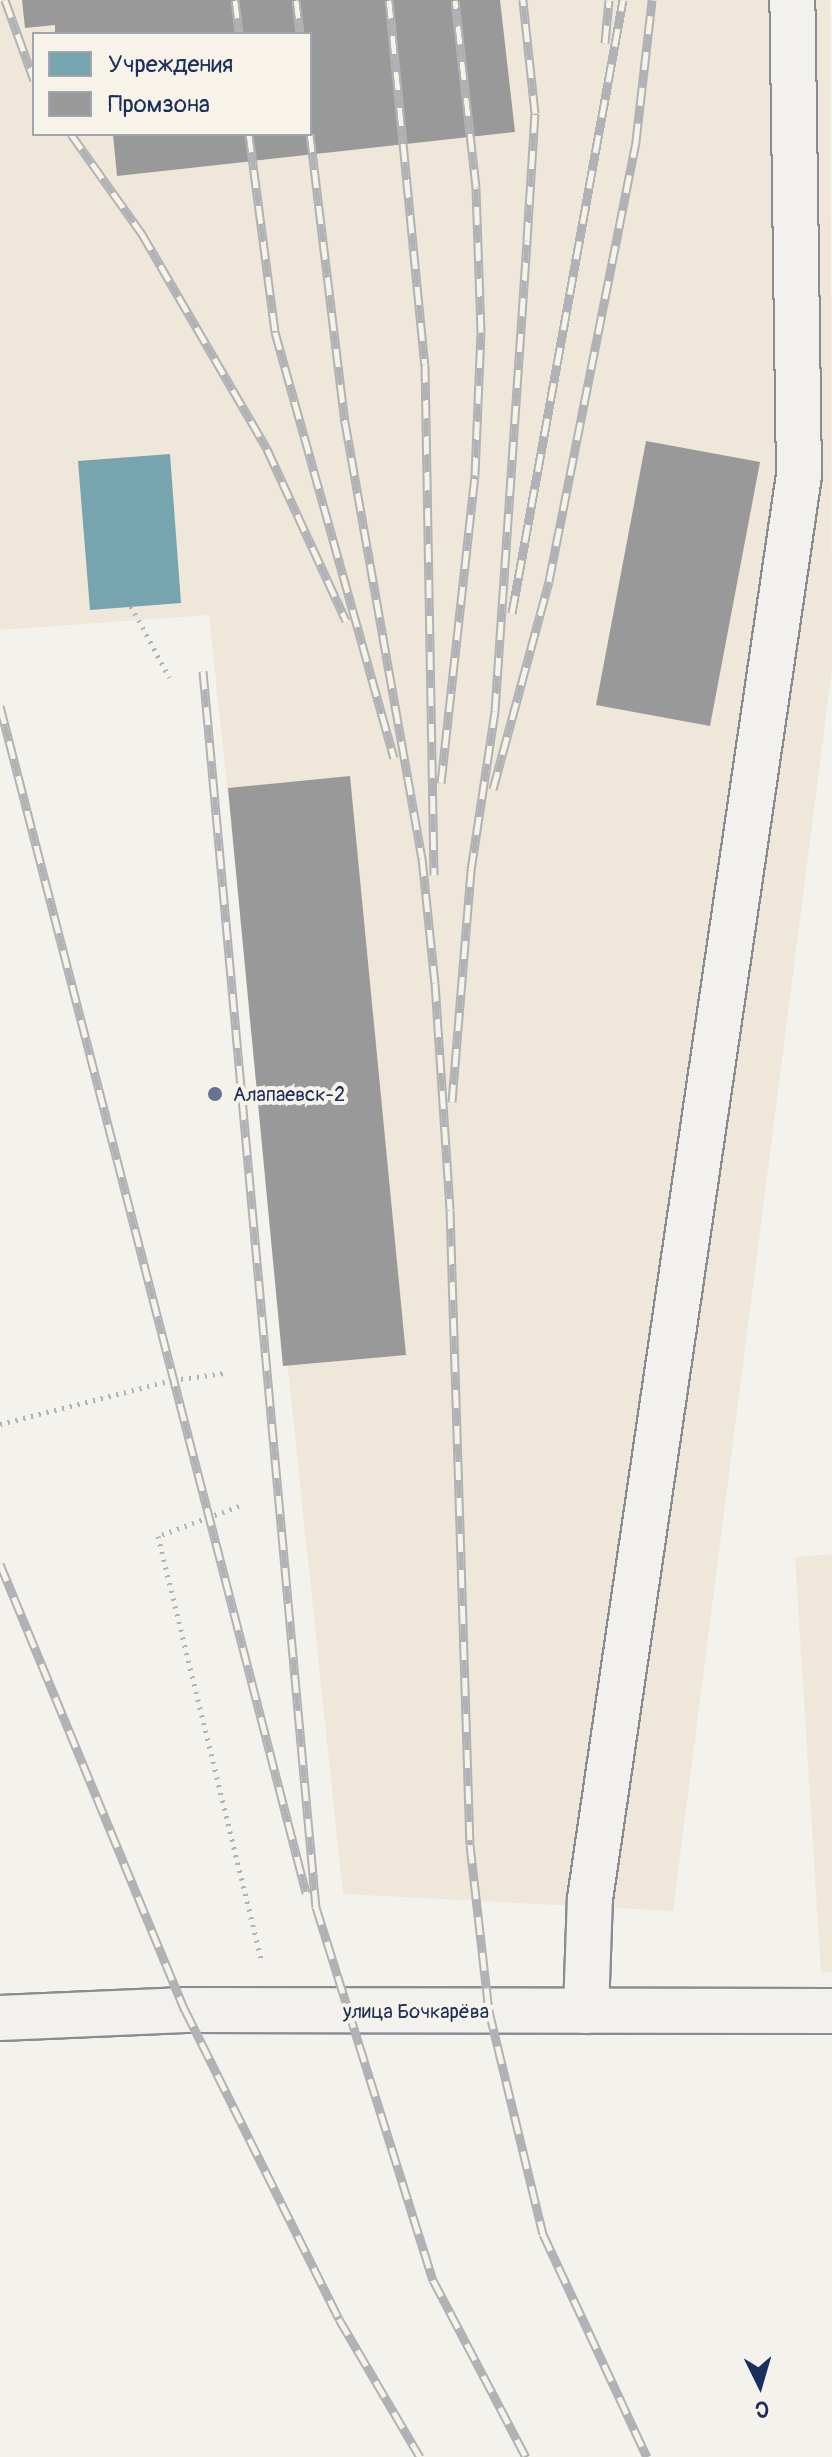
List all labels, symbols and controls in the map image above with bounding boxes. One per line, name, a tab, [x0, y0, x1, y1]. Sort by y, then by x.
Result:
legend	[32, 32, 312, 136]
text: Учреждения	[108, 50, 233, 79]
text: Промзона	[108, 90, 210, 119]
place label: Алапаевск-2	[233, 1082, 345, 1106]
marker: Алапаевск-2	[204, 1083, 226, 1105]
street label: улица Бочкарёва	[343, 1999, 489, 2023]
north arrow	[720, 2345, 800, 2425]
text: С	[754, 2394, 770, 2423]

